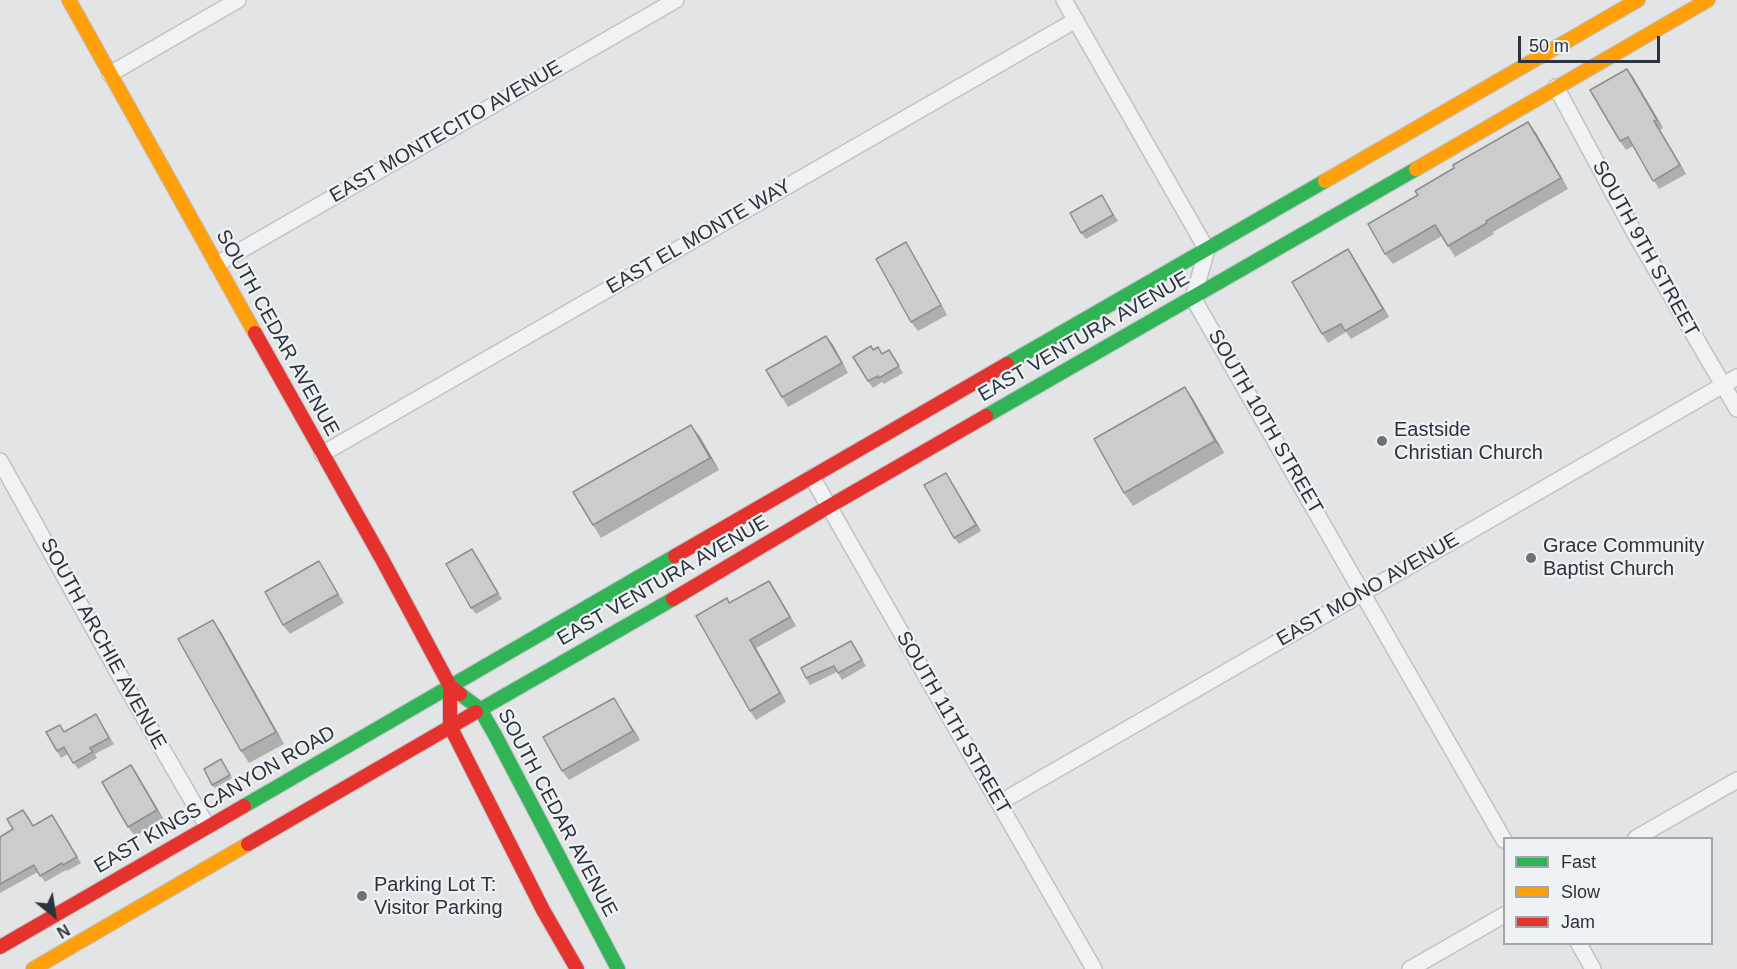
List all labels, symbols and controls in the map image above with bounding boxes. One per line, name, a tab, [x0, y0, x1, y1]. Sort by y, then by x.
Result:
scale bar	[1521, 24, 1664, 62]
text: 50 m	[1529, 36, 1569, 56]
street label: EAST MONTECITO AVENUE	[326, 56, 566, 208]
street label: SOUTH 9TH STREET	[1587, 157, 1703, 341]
street label: EAST EL MONTE WAY	[603, 174, 795, 300]
street label: SOUTH CEDAR AVENUE	[210, 226, 344, 440]
street label: EAST VENTURA AVENUE	[974, 267, 1194, 407]
street label: SOUTH 10TH STREET	[1202, 326, 1328, 518]
place label: Eastside Christian Church	[1394, 418, 1543, 465]
marker: Eastside Christian Church	[1375, 434, 1389, 448]
street label: EAST VENTURA AVENUE	[553, 511, 773, 651]
street label: EAST MONO AVENUE	[1273, 528, 1463, 652]
street label: SOUTH ARCHIE AVENUE	[35, 534, 171, 754]
place label: Grace Community Baptist Church	[1543, 534, 1704, 581]
marker: Grace Community Baptist Church	[1524, 551, 1538, 565]
street label: SOUTH 11TH STREET	[891, 627, 1015, 819]
street label: SOUTH CEDAR AVENUE	[492, 705, 622, 921]
street label: EAST KINGS CANYON ROAD	[90, 721, 340, 879]
legend	[1503, 837, 1713, 945]
text: Fast	[1561, 852, 1596, 872]
place label: Parking Lot T: Visitor Parking	[374, 873, 503, 920]
text: Slow	[1561, 882, 1600, 902]
north arrow	[24, 885, 84, 945]
marker: Parking Lot T: Visitor Parking	[355, 889, 369, 903]
text: Jam	[1561, 912, 1595, 932]
text: N	[54, 921, 73, 941]

